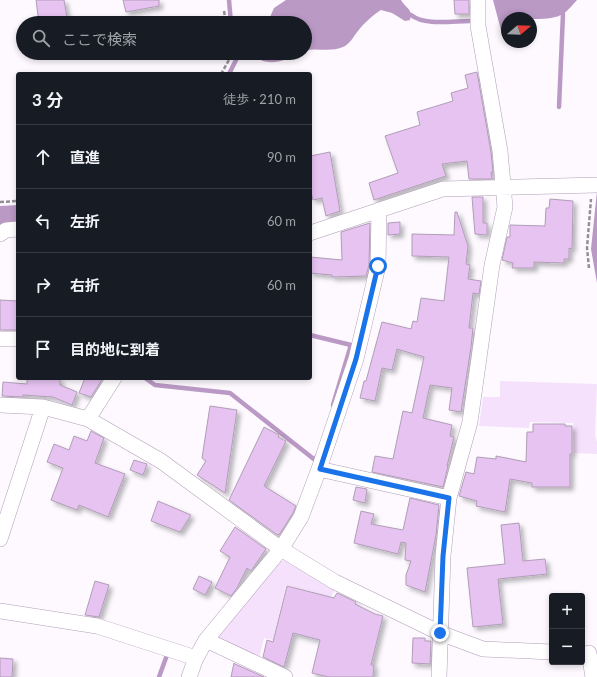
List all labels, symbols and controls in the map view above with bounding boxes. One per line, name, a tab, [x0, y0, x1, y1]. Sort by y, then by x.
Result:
north arrow	[501, 12, 537, 48]
search box	[16, 16, 312, 60]
icon: search	[30, 27, 52, 49]
text: ここで検索	[62, 30, 137, 48]
text: 3 分	[32, 89, 63, 110]
text: 徒歩 · 210 m	[223, 91, 296, 107]
icon: ahead	[32, 146, 54, 168]
text: 直進	[70, 148, 100, 166]
text: 90 m	[267, 149, 296, 165]
icon: left	[32, 210, 54, 232]
text: 左折	[70, 212, 100, 230]
text: 60 m	[267, 213, 296, 229]
route start	[369, 257, 387, 275]
icon: right	[32, 274, 54, 296]
text: 右折	[70, 276, 100, 294]
text: 60 m	[267, 277, 296, 293]
icon: arrive	[32, 338, 54, 360]
text: 目的地に到着	[70, 340, 160, 358]
map controls	[549, 593, 585, 665]
button: +	[549, 593, 585, 629]
route end	[431, 624, 449, 642]
button: −	[549, 629, 585, 665]

